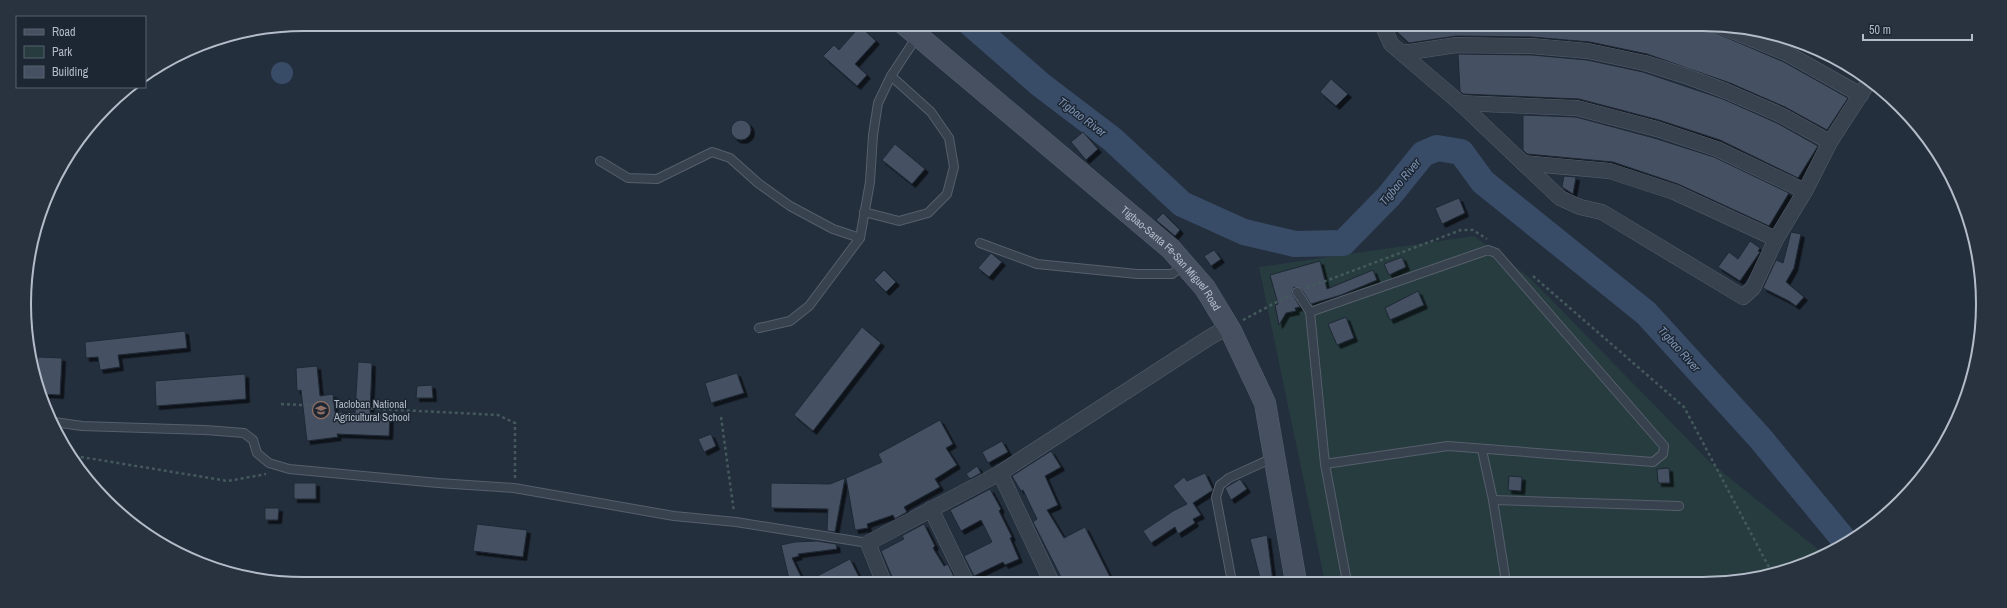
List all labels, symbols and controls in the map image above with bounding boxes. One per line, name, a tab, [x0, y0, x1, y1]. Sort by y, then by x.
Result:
legend	[16, 16, 146, 88]
scale bar	[1863, 16, 1972, 42]
text: 50 m	[1869, 22, 1891, 38]
text: Road	[52, 24, 76, 40]
text: Park	[52, 44, 72, 60]
text: Building	[52, 64, 89, 80]
water label: Tigbao River	[1055, 94, 1110, 141]
water label: Tigbao River	[1376, 155, 1425, 209]
street label: Tigbao-Santa Fe-San Miguel Road	[1118, 203, 1224, 313]
water label: Tigbao River	[1654, 323, 1704, 376]
place label: Tacloban National Agricultural School	[333, 397, 410, 424]
school or university icon: Tacloban National Agricultural School	[311, 400, 331, 420]

